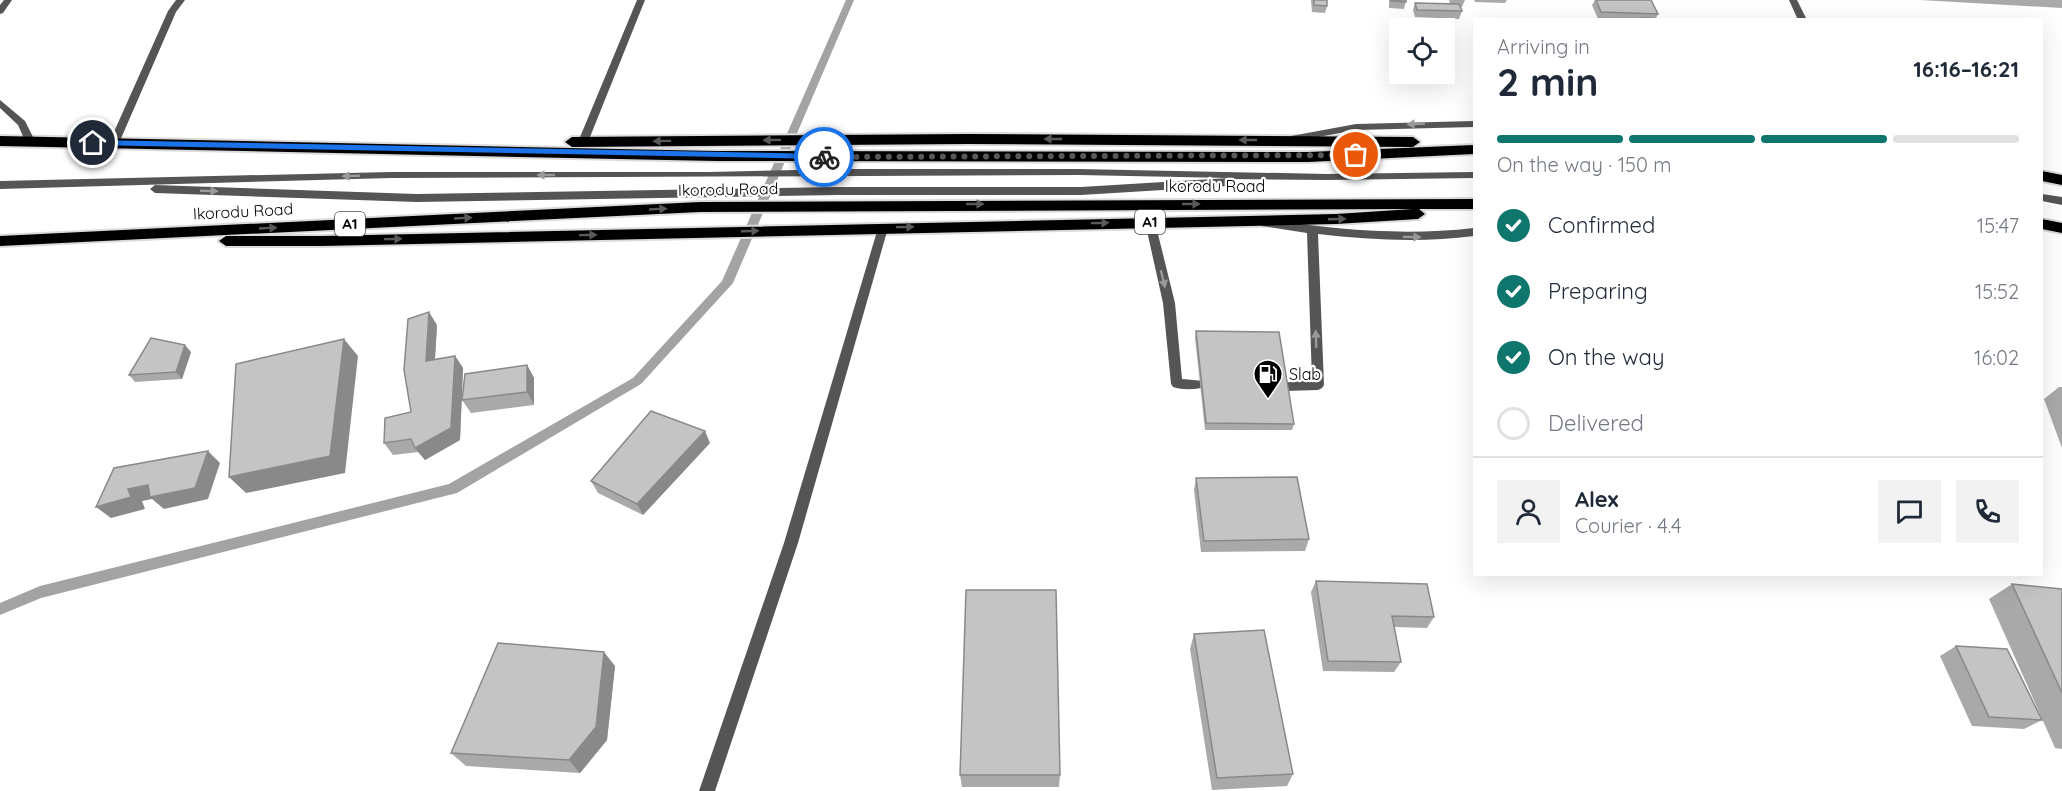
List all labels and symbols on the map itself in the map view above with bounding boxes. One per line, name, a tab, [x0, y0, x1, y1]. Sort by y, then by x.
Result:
pin	[67, 117, 118, 168]
one-way arrow	[1407, 120, 1426, 129]
courier	[794, 127, 854, 187]
pin	[1330, 129, 1381, 180]
one-way arrow	[1044, 134, 1063, 144]
one-way arrow	[763, 135, 782, 145]
one-way arrow	[1239, 135, 1258, 145]
one-way arrow	[652, 136, 671, 146]
one-way arrow	[536, 170, 555, 180]
one-way arrow	[341, 172, 360, 181]
street label: Ikorodu Road	[1165, 176, 1265, 196]
street label: Ikorodu Road	[678, 178, 778, 200]
one-way arrow	[200, 187, 219, 196]
street label: Ikorodu Road	[192, 198, 294, 224]
one-way arrow	[966, 199, 985, 209]
one-way arrow	[1182, 199, 1201, 209]
one-way arrow	[648, 204, 667, 213]
road number: A1	[1135, 210, 1165, 234]
road number: A1	[335, 212, 365, 236]
one-way arrow	[453, 214, 472, 223]
one-way arrow	[1328, 214, 1347, 223]
one-way arrow	[1091, 218, 1110, 228]
one-way arrow	[896, 222, 915, 232]
one-way arrow	[259, 224, 278, 233]
one-way arrow	[740, 226, 759, 236]
one-way arrow	[579, 230, 598, 240]
one-way arrow	[1402, 232, 1421, 241]
one-way arrow	[384, 234, 403, 244]
one-way arrow	[1159, 270, 1169, 288]
one-way arrow	[1311, 329, 1321, 348]
fuel station icon: Slab	[1252, 358, 1284, 400]
place label: Slab	[1289, 364, 1321, 384]

